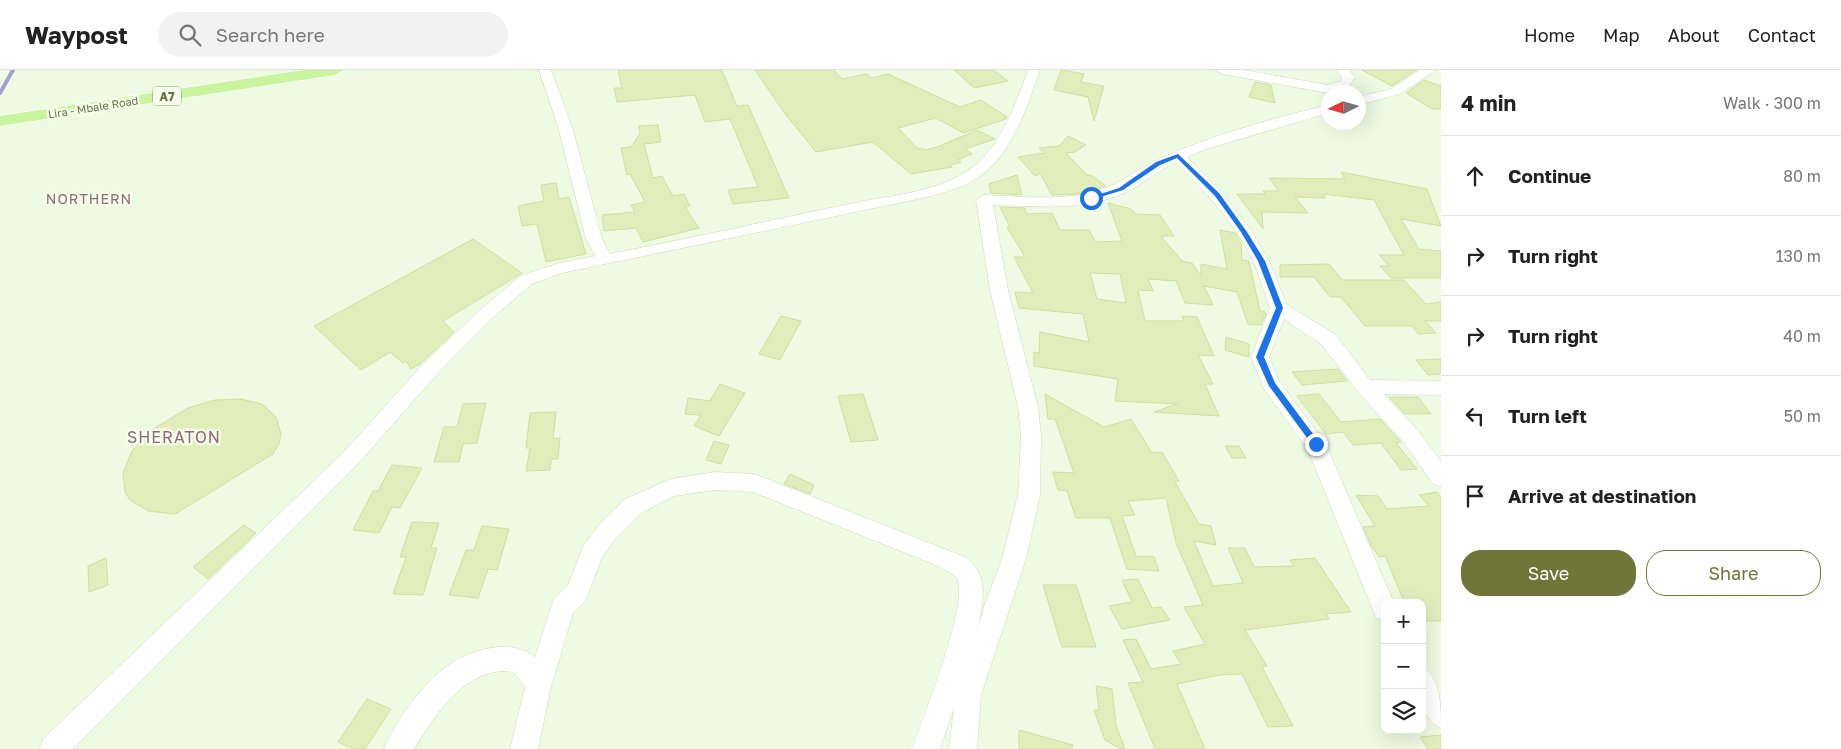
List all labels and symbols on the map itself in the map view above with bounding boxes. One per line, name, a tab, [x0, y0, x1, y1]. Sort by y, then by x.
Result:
north arrow	[1321, 85, 1366, 130]
road number: A7	[153, 86, 181, 106]
street label: Lira - Mbale Road	[47, 93, 139, 121]
route start	[1080, 187, 1103, 210]
district label: NORTHERN	[46, 190, 132, 207]
district label: SHERATON	[127, 427, 221, 447]
route end	[1305, 433, 1328, 456]

